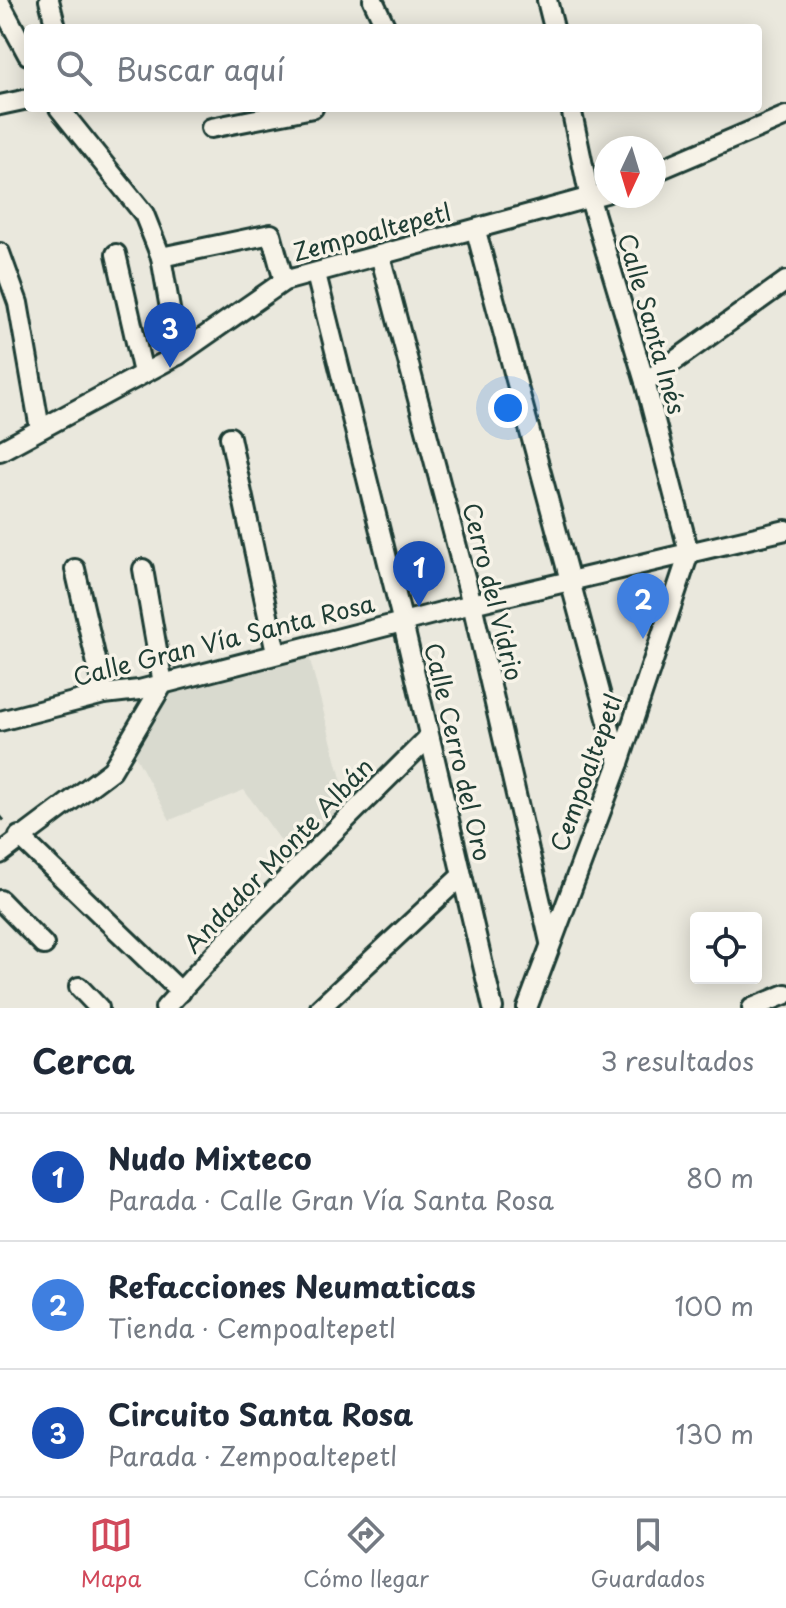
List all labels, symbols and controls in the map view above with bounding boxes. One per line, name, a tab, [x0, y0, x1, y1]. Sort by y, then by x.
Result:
search box	[24, 24, 762, 112]
icon: search	[52, 46, 96, 90]
text: Buscar aquí	[116, 46, 285, 91]
north arrow	[594, 136, 666, 208]
street label: Zempoaltepetl	[288, 193, 455, 269]
street label: Calle Santa Inés	[610, 229, 696, 418]
pin: 3	[144, 302, 196, 368]
your location	[488, 388, 528, 428]
street label: Cerro del Vidrio	[454, 499, 533, 684]
pin: 1	[393, 541, 445, 607]
pin: 2	[617, 573, 669, 639]
street label: Calle Gran Vía Santa Rosa	[69, 584, 378, 694]
street label: Calle Cerro del Oro	[416, 639, 502, 864]
street label: Cempoaltepetl	[540, 688, 630, 856]
street label: Andador Monte Albán	[174, 749, 381, 960]
map controls	[690, 912, 762, 984]
button: locate	[690, 912, 762, 984]
text: Cerca	[32, 1034, 135, 1086]
text: 3 resultados	[600, 1041, 754, 1080]
text: Nudo Mixteco	[108, 1135, 312, 1180]
text: 1	[52, 1158, 64, 1197]
text: 80 m	[686, 1158, 754, 1197]
text: Parada · Calle Gran Vía Santa Rosa	[108, 1180, 554, 1219]
text: Refacciones Neumaticas	[108, 1263, 476, 1308]
text: 2	[49, 1286, 67, 1325]
text: 100 m	[674, 1286, 754, 1325]
text: Tienda · Cempoaltepetl	[108, 1308, 396, 1347]
text: Circuito Santa Rosa	[108, 1391, 413, 1436]
text: 3	[49, 1414, 67, 1453]
text: 130 m	[675, 1414, 754, 1453]
text: Parada · Zempoaltepetl	[108, 1436, 397, 1475]
tab: Mapa	[81, 1513, 141, 1594]
tab: Cómo llegar	[303, 1513, 429, 1594]
tab: Guardados	[591, 1513, 705, 1594]

